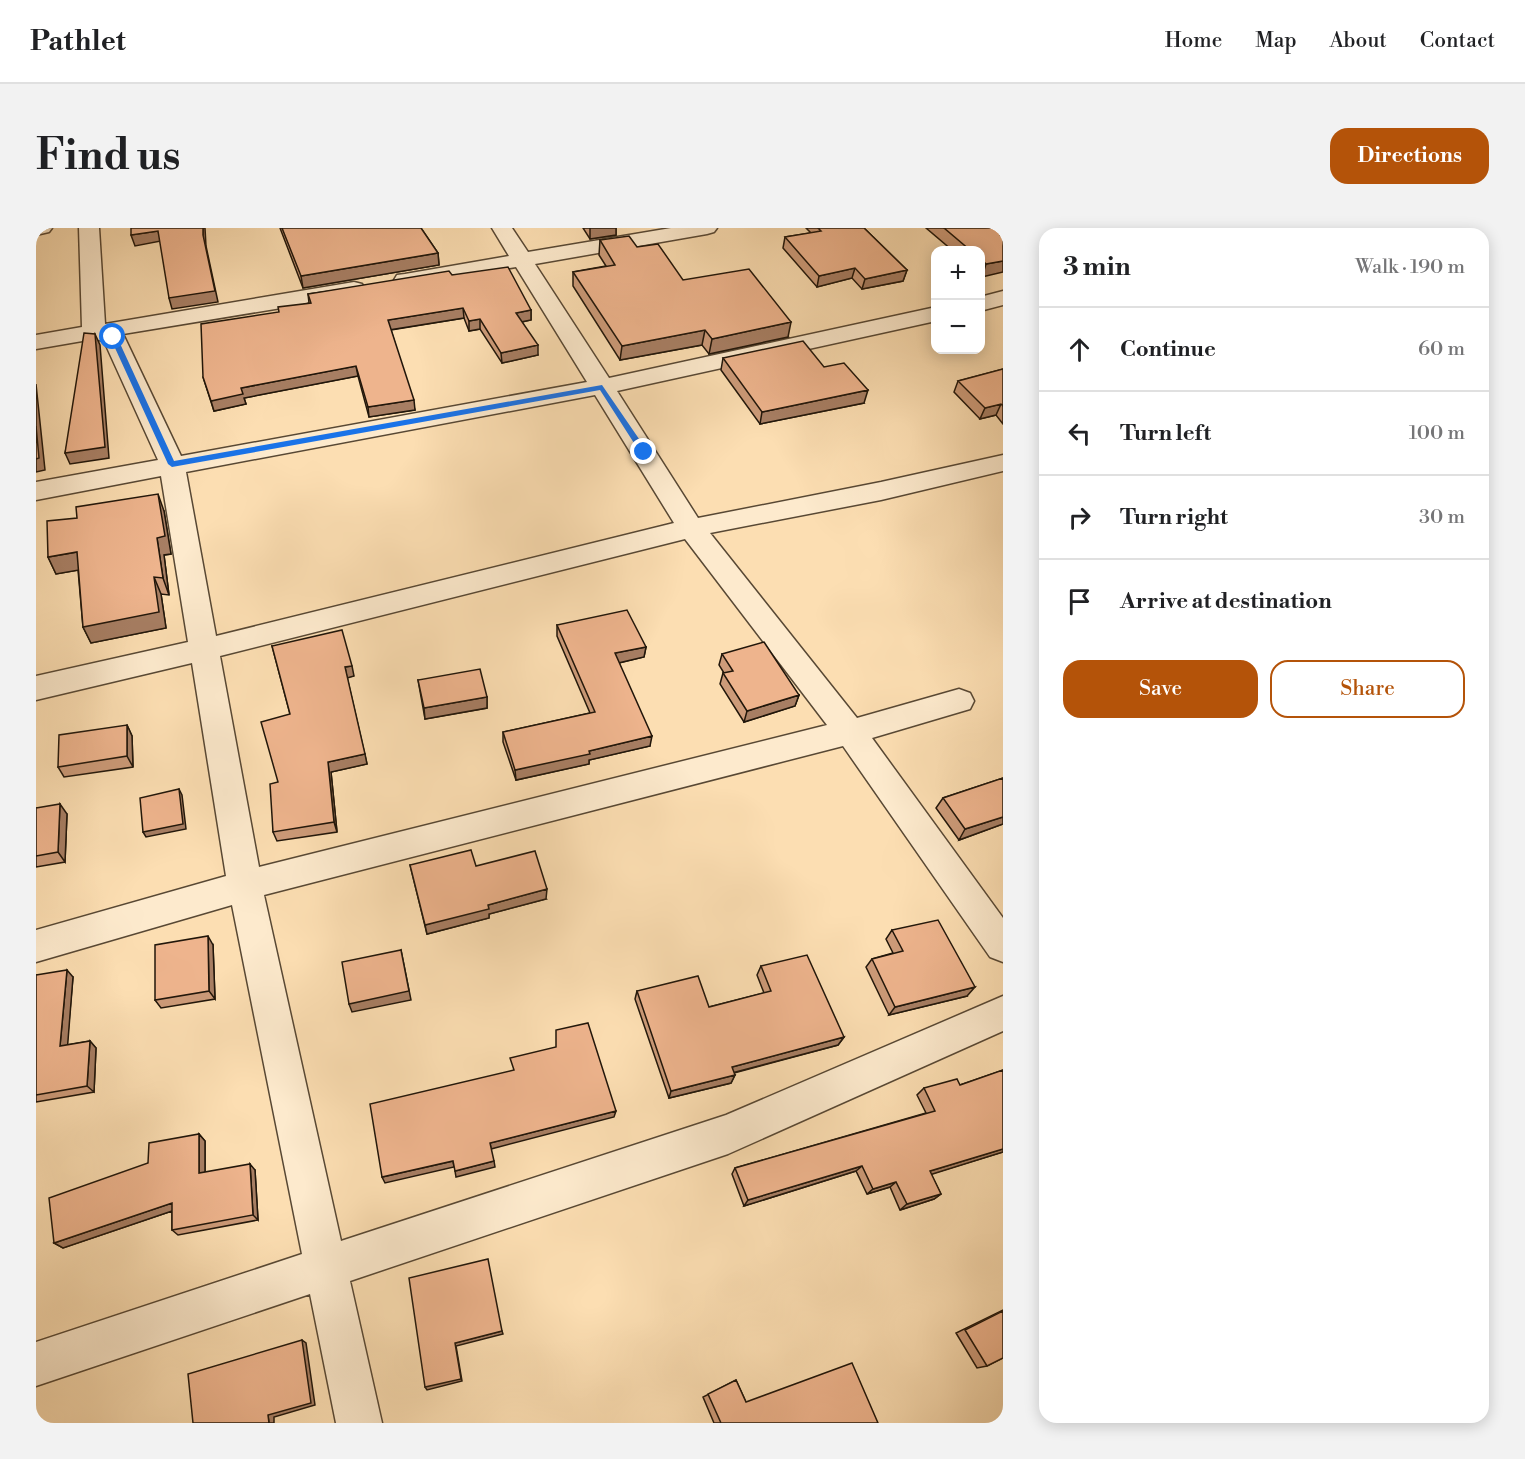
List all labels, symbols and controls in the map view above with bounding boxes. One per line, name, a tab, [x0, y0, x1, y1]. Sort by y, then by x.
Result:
text: Pathlet	[30, 24, 126, 59]
text: Home	[1165, 28, 1222, 54]
text: Map	[1255, 28, 1297, 54]
text: About	[1330, 28, 1387, 54]
text: Contact	[1420, 28, 1495, 54]
button: Directions	[1330, 128, 1489, 184]
text: Find us	[36, 130, 180, 183]
map controls	[931, 246, 985, 354]
button: +	[931, 246, 985, 300]
text: 3 min	[1063, 251, 1131, 283]
text: Walk · 190 m	[1355, 255, 1465, 280]
button: −	[931, 300, 985, 354]
route start	[99, 323, 125, 349]
icon: ahead	[1063, 333, 1096, 366]
text: Continue	[1120, 336, 1216, 363]
text: 60 m	[1418, 337, 1465, 362]
icon: left	[1063, 417, 1096, 450]
text: Turn left	[1120, 420, 1211, 447]
text: 100 m	[1409, 421, 1465, 446]
route end	[630, 438, 656, 464]
icon: right	[1063, 501, 1096, 534]
text: Turn right	[1120, 504, 1228, 531]
text: 30 m	[1419, 505, 1465, 530]
icon: arrive	[1063, 585, 1096, 618]
text: Arrive at destination	[1120, 588, 1332, 615]
button: Save	[1063, 660, 1258, 718]
button: Share	[1270, 660, 1465, 718]

